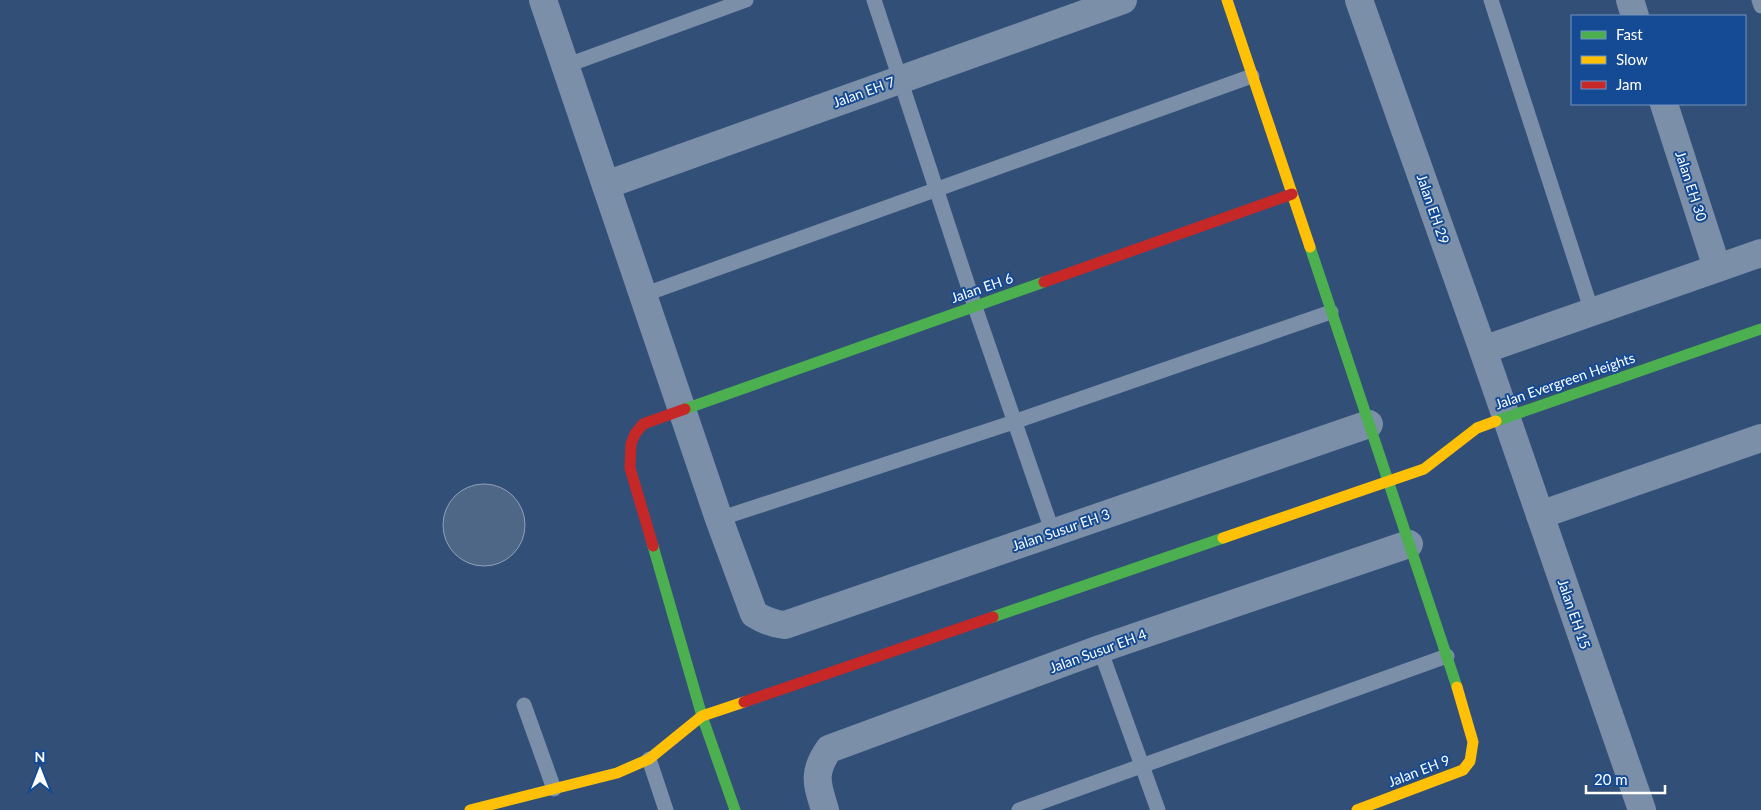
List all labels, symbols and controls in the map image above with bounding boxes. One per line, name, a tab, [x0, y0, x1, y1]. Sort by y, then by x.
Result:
legend	[1571, 15, 1746, 105]
text: Fast	[1616, 25, 1643, 43]
text: Slow	[1616, 50, 1648, 68]
street label: Jalan EH 7	[831, 72, 897, 111]
text: Jam	[1616, 75, 1642, 93]
street label: Jalan EH 30	[1672, 149, 1711, 223]
street label: Jalan EH 29	[1414, 172, 1453, 246]
street label: Jalan EH 6	[948, 269, 1015, 306]
street label: Jalan Evergreen Heights	[1493, 349, 1637, 412]
street label: Jalan Susur EH 3	[1010, 505, 1112, 554]
street label: Jalan EH 15	[1555, 577, 1594, 651]
street label: Jalan Susur EH 4	[1047, 625, 1149, 676]
north arrow	[15, 745, 65, 795]
text: N	[35, 748, 45, 765]
street label: Jalan EH 9	[1386, 751, 1452, 790]
scale bar	[1586, 762, 1665, 794]
text: 20 m	[1594, 770, 1628, 788]

